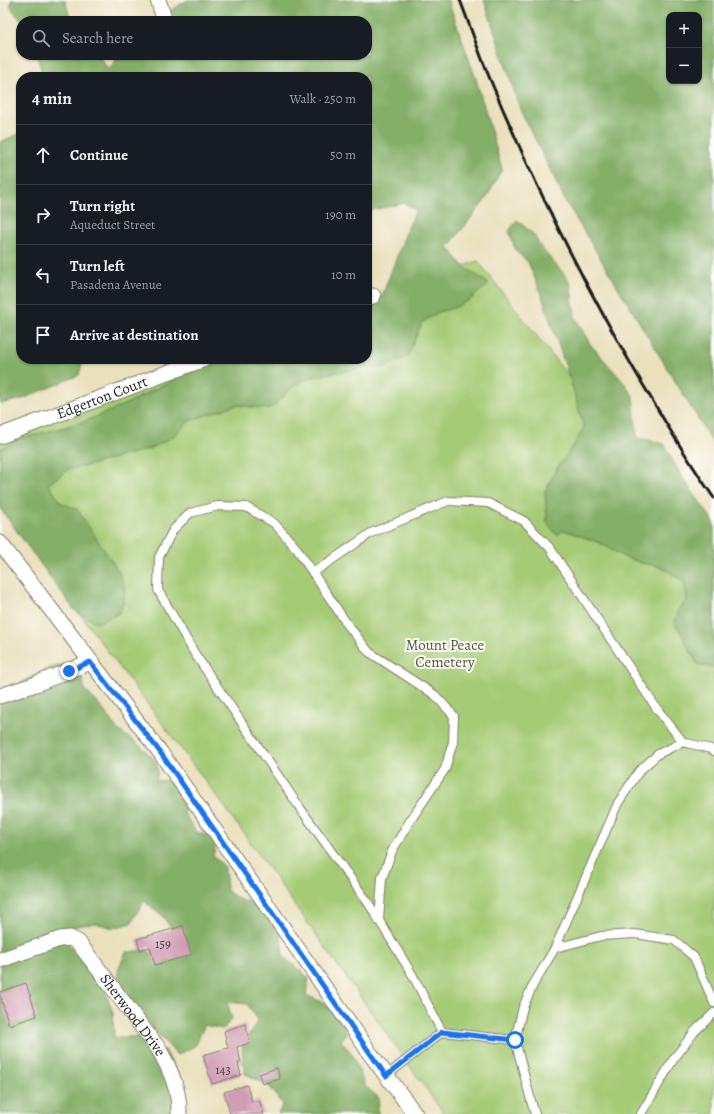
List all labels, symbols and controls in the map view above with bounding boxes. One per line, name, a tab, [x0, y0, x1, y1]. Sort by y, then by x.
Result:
map controls	[666, 12, 702, 84]
button: +	[666, 12, 702, 48]
search box	[16, 16, 372, 60]
icon: search	[30, 27, 52, 49]
text: Search here	[62, 28, 133, 48]
button: −	[666, 48, 702, 84]
text: 4 min	[32, 87, 72, 110]
text: Walk · 250 m	[289, 90, 356, 107]
icon: ahead	[32, 144, 54, 166]
text: Continue	[70, 145, 128, 165]
text: 50 m	[330, 146, 356, 163]
text: Turn right	[70, 196, 135, 216]
icon: right	[32, 204, 54, 226]
text: 190 m	[325, 206, 356, 223]
text: Aqueduct Street	[70, 216, 155, 233]
text: Turn left	[70, 256, 125, 276]
icon: left	[32, 264, 54, 286]
text: 10 m	[331, 266, 356, 283]
text: Pasadena Avenue	[70, 276, 162, 293]
icon: arrive	[32, 324, 54, 346]
text: Arrive at destination	[70, 325, 199, 345]
street label: Edgerton Court	[54, 371, 150, 424]
park label: Mount Peace Cemetery	[406, 635, 484, 672]
route end	[60, 662, 78, 680]
house number: 159	[155, 935, 171, 952]
street label: Sherwood Drive	[95, 970, 171, 1060]
route start	[506, 1031, 524, 1049]
house number: 143	[215, 1061, 231, 1078]

